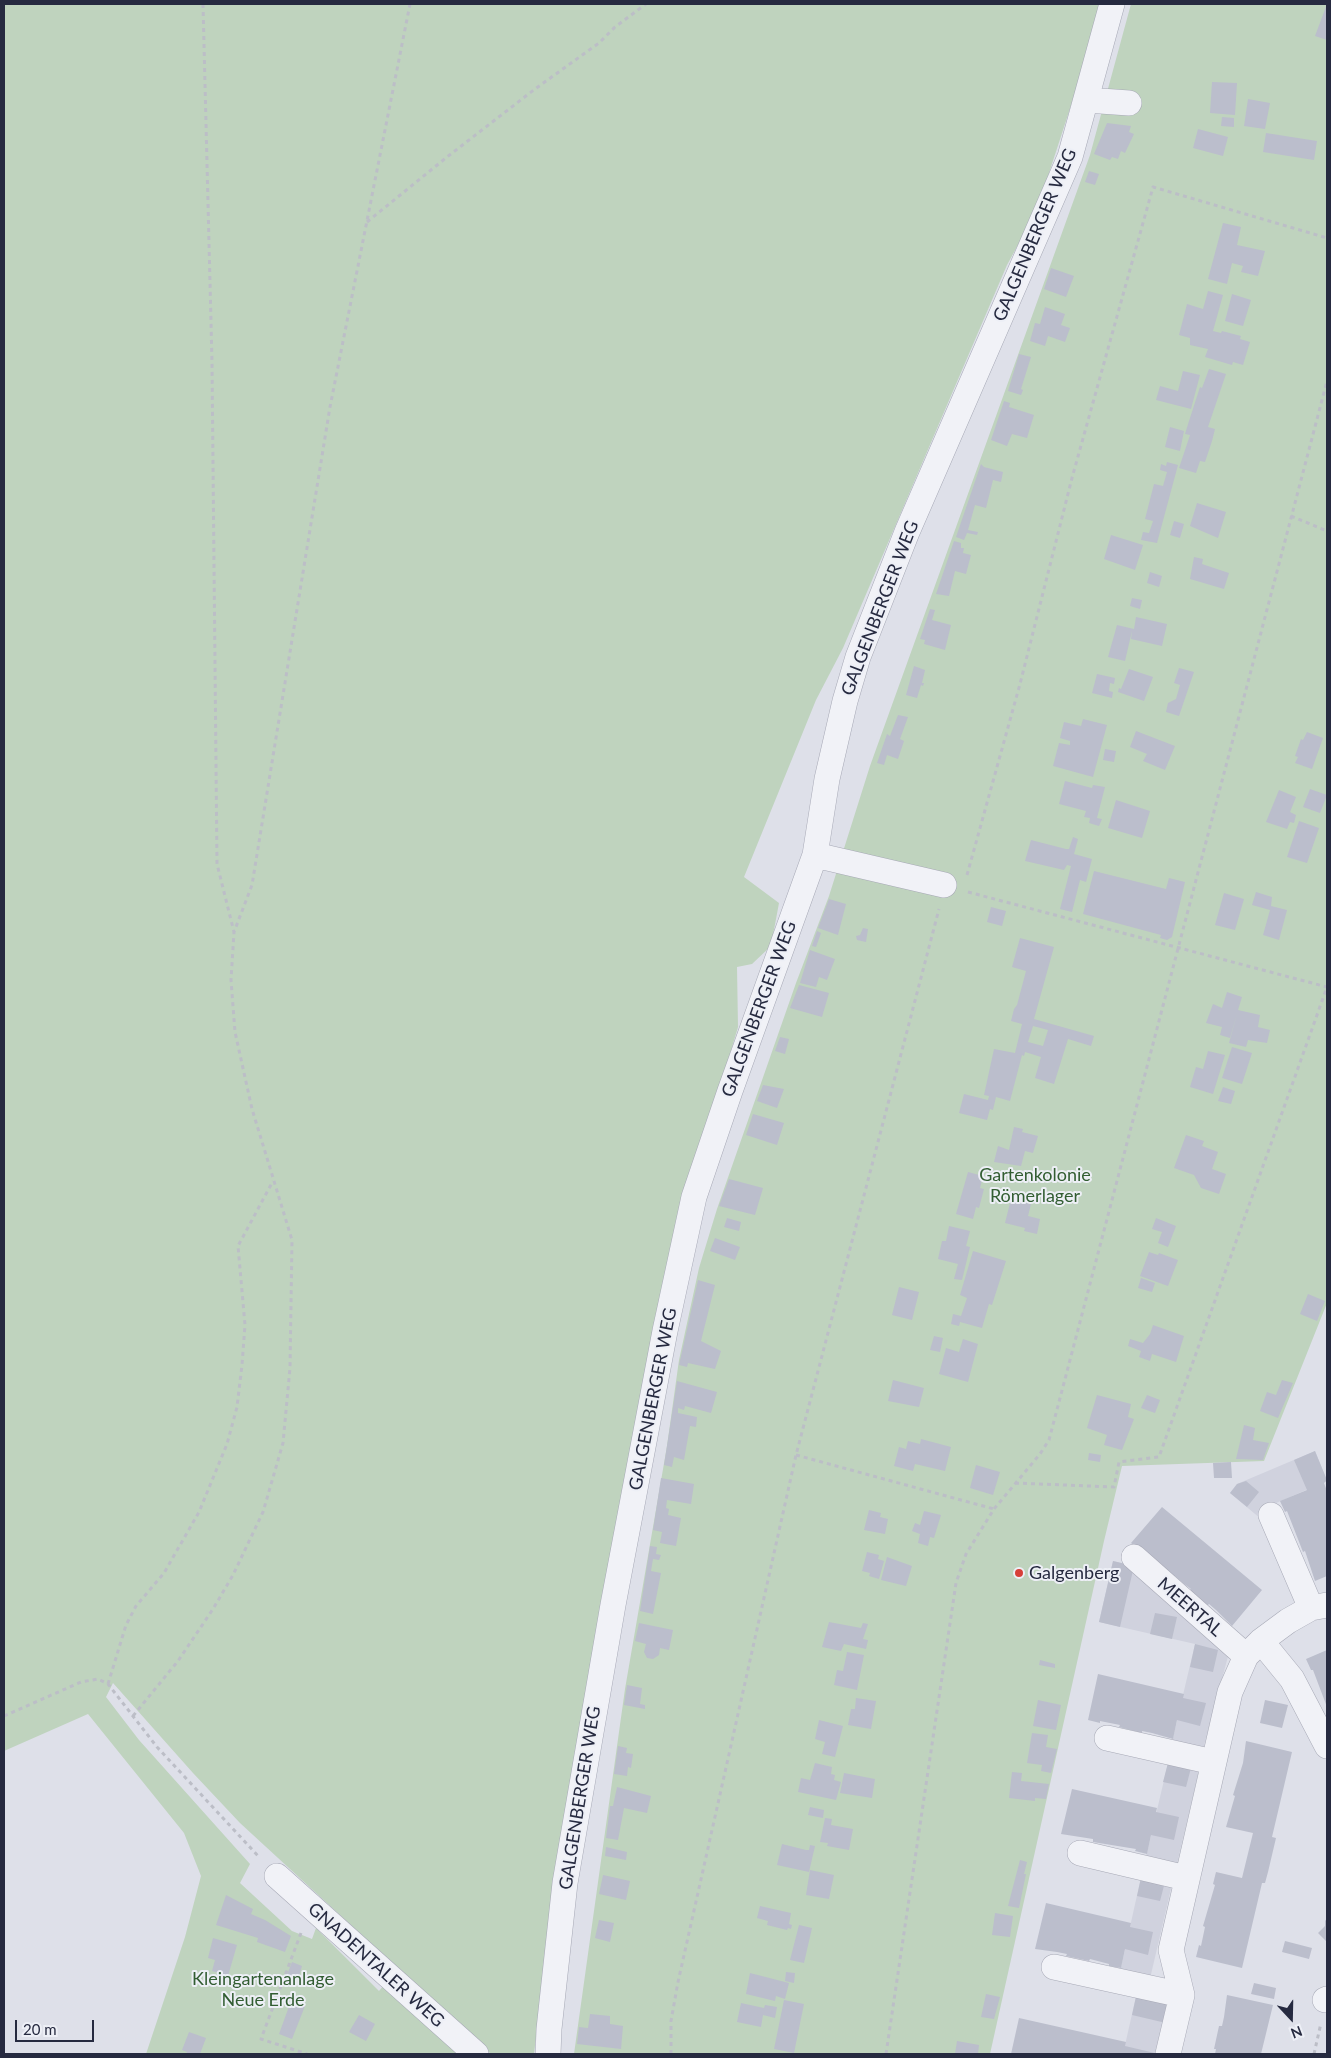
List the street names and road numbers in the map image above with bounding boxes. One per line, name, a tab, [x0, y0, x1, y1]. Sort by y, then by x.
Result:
street label: GALGENBERGER WEG	[989, 145, 1081, 325]
street label: GALGENBERGER WEG	[837, 517, 923, 699]
street label: GALGENBERGER WEG	[717, 918, 801, 1100]
street label: GALGENBERGER WEG	[625, 1306, 681, 1492]
street label: MEERTAL	[1153, 1573, 1227, 1641]
street label: GALGENBERGER WEG	[555, 1705, 605, 1891]
street label: GNADENTALER WEG	[303, 1898, 449, 2032]

